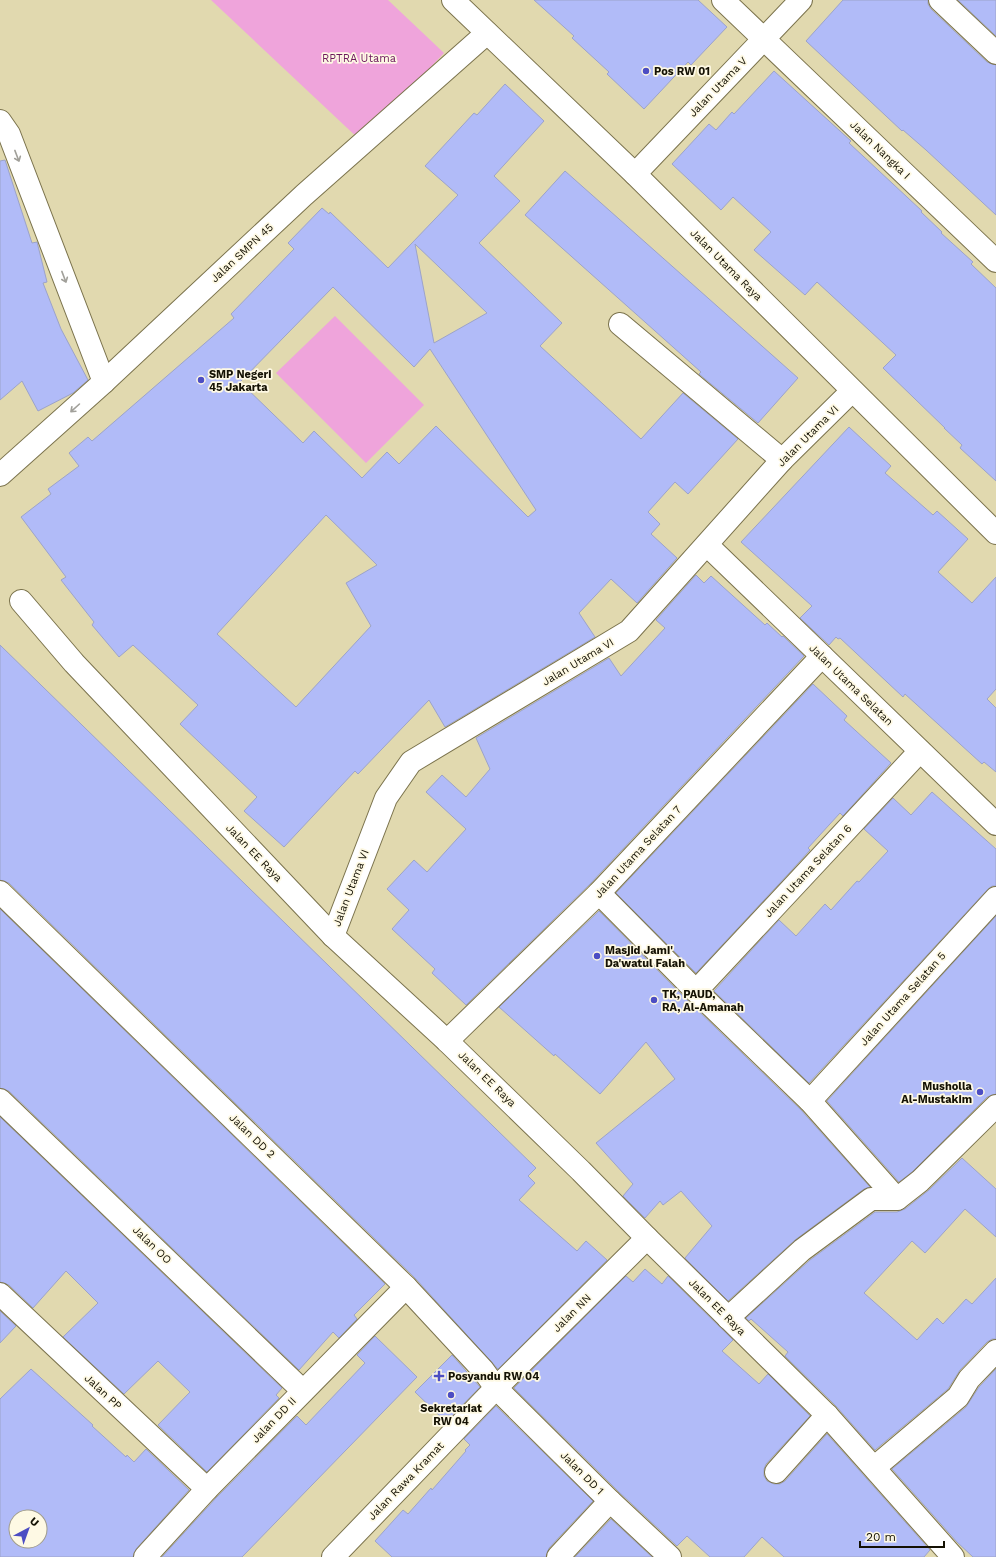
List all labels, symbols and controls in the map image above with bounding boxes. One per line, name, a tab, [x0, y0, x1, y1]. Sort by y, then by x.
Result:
park label: RPTRA Utama	[322, 52, 396, 65]
street label: Jalan Utama V	[686, 54, 750, 120]
place label: Pos RW 01	[654, 65, 710, 78]
marker: Pos RW 01	[641, 66, 651, 76]
street label: Jalan Nangka I	[847, 118, 913, 182]
one-way arrow	[13, 149, 21, 161]
street label: Jalan SMPN 45	[208, 221, 276, 285]
street label: Jalan Utama Raya	[687, 226, 765, 304]
one-way arrow	[60, 270, 68, 282]
place label: SMP Negeri 45 Jakarta	[209, 368, 271, 394]
marker: SMP Negeri 45 Jakarta	[196, 375, 206, 385]
one-way arrow	[70, 403, 80, 413]
street label: Jalan Utama VI	[775, 403, 841, 469]
street label: Jalan Utama VI	[540, 636, 616, 688]
street label: Jalan Utama Selatan	[806, 642, 896, 728]
street label: Jalan Utama Selatan 7	[592, 803, 684, 901]
street label: Jalan EE Raya	[223, 821, 285, 885]
street label: Jalan Utama Selatan 6	[762, 822, 855, 920]
street label: Jalan Utama VI	[330, 848, 372, 928]
place label: Masjid Jami' Da'watul Falah	[605, 944, 685, 970]
street label: Jalan Utama Selatan 5	[857, 949, 949, 1049]
marker: Masjid Jami' Da'watul Falah	[592, 951, 602, 961]
place label: TK, PAUD, RA, Al-Amanah	[662, 988, 744, 1014]
marker: TK, PAUD, RA, Al-Amanah	[649, 995, 659, 1005]
street label: Jalan EE Raya	[455, 1048, 519, 1110]
place label: Musholla Al-Mustakim	[901, 1080, 973, 1106]
marker: Musholla Al-Mustakim	[975, 1087, 985, 1097]
street label: Jalan DD 2	[226, 1111, 278, 1161]
street label: Jalan OO	[130, 1223, 174, 1267]
street label: Jalan EE Raya	[686, 1276, 748, 1338]
street label: Jalan NN	[550, 1291, 594, 1335]
marker: Posyandu RW 04	[433, 1370, 445, 1382]
place label: Posyandu RW 04	[448, 1370, 539, 1383]
street label: Jalan PP	[82, 1372, 124, 1413]
marker: Sekretariat RW 04	[446, 1390, 456, 1400]
street label: Jalan DD II	[249, 1394, 299, 1446]
place label: Sekretariat RW 04	[420, 1402, 482, 1428]
street label: Jalan Rawa Kramat	[365, 1439, 447, 1523]
street label: Jalan DD 1	[558, 1449, 606, 1497]
north arrow	[8, 1509, 48, 1549]
text: U	[27, 1514, 42, 1529]
scale bar	[860, 1523, 944, 1549]
text: 20 m	[866, 1530, 896, 1544]

